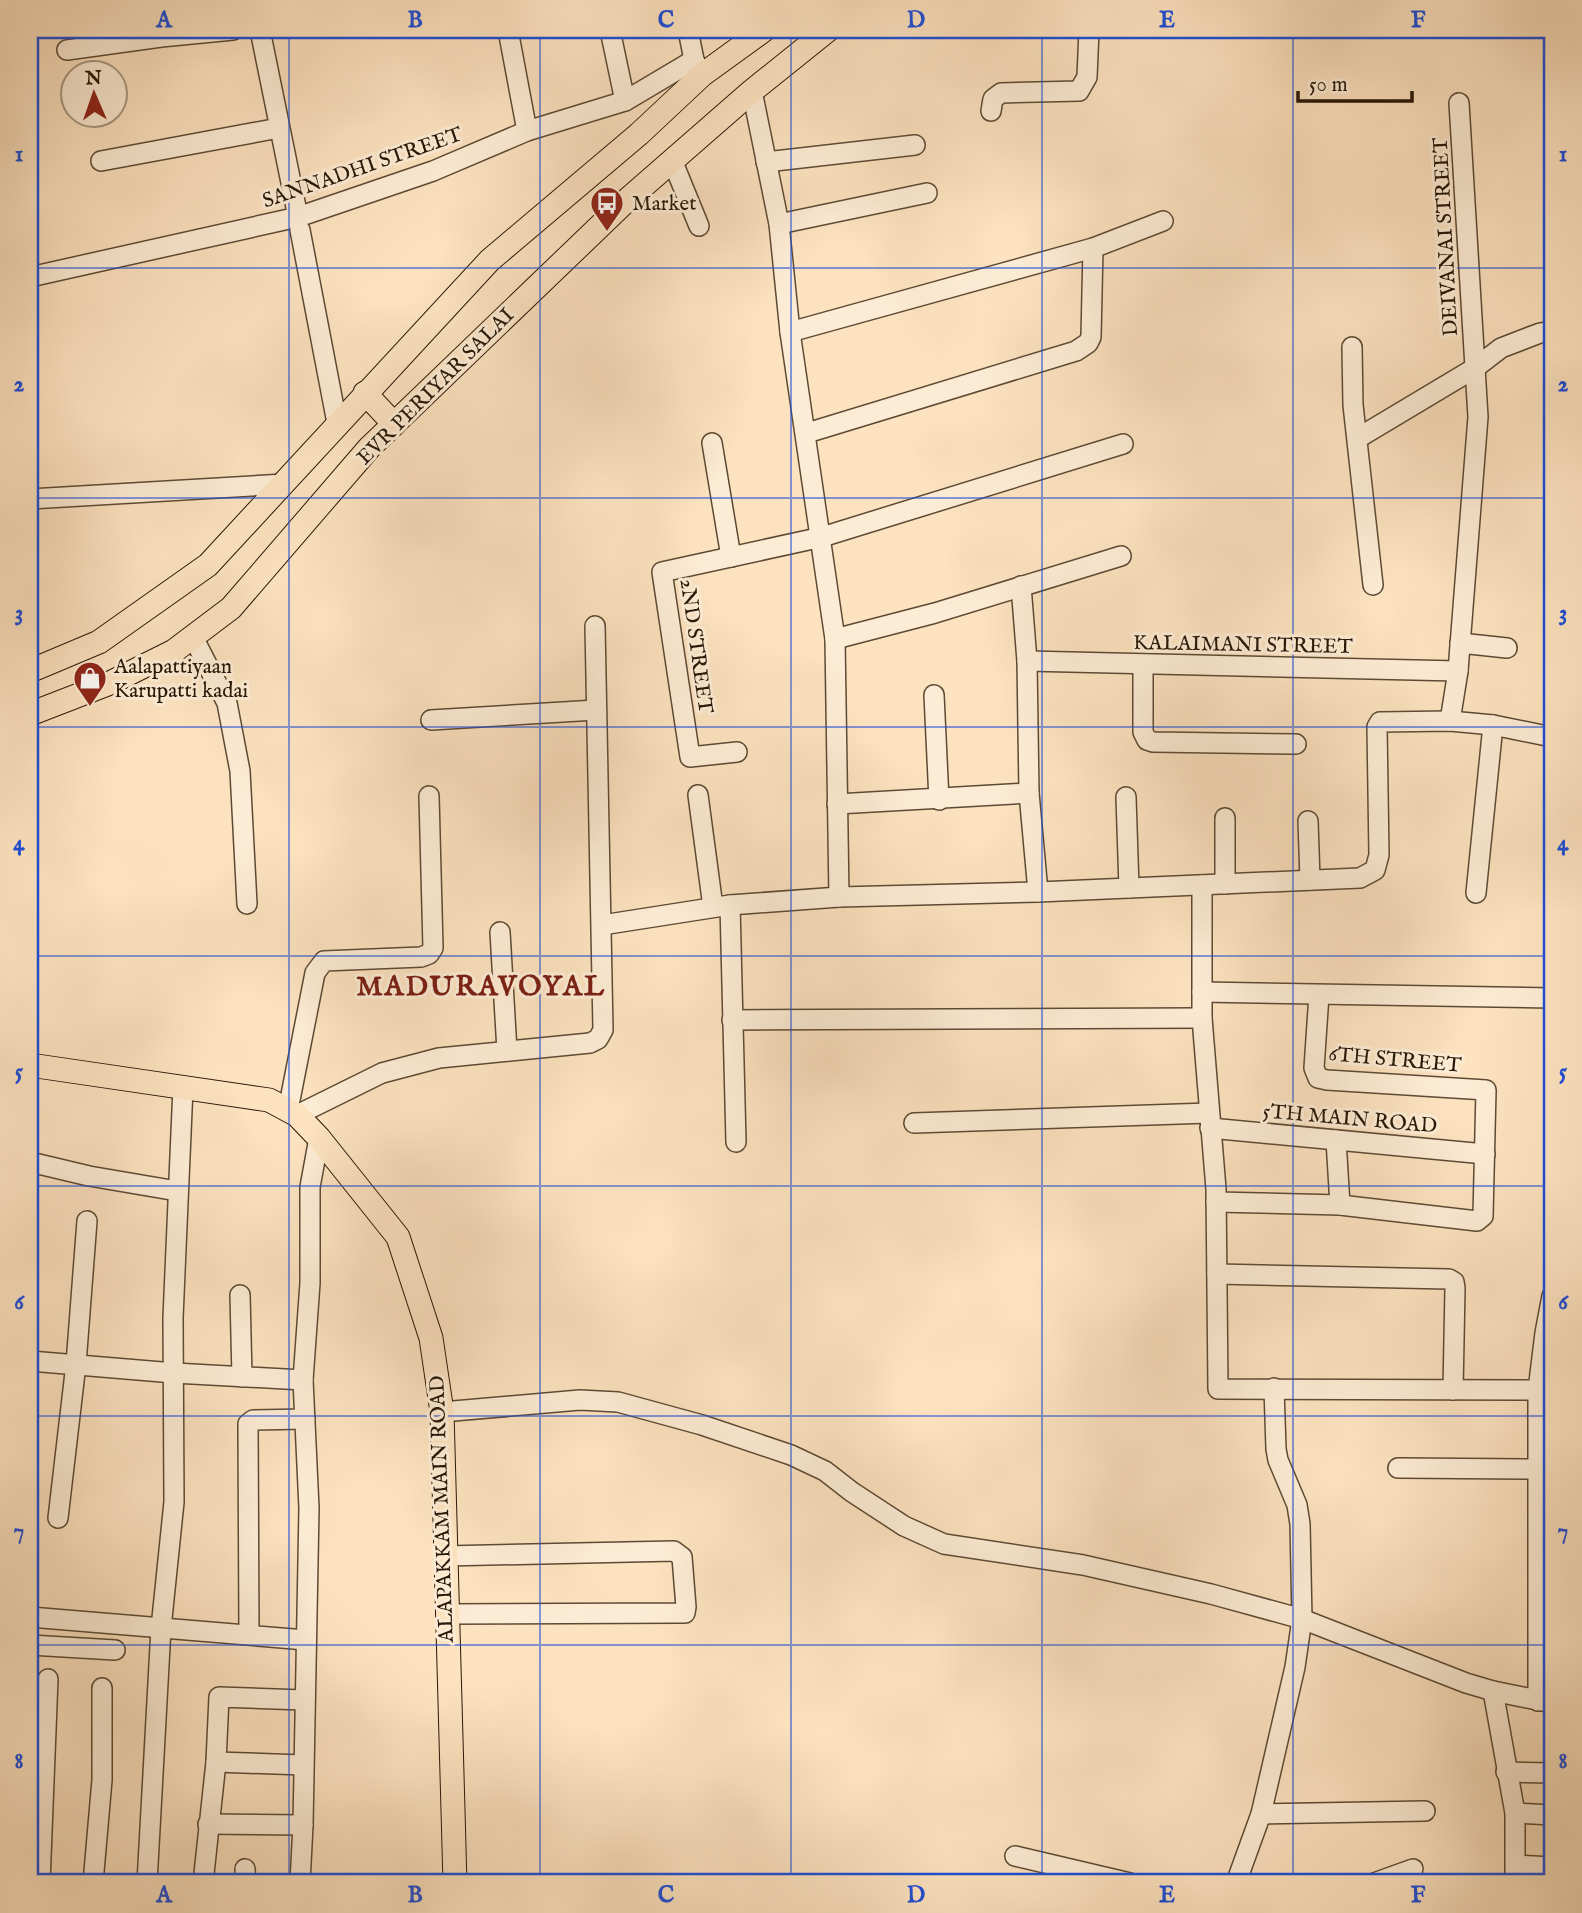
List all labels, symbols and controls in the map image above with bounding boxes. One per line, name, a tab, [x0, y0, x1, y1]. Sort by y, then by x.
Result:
text: A	[155, 6, 173, 35]
text: B	[407, 6, 423, 35]
text: C	[658, 6, 675, 35]
text: D	[907, 6, 925, 35]
text: E	[1159, 6, 1175, 35]
text: F	[1411, 6, 1426, 35]
north arrow	[60, 60, 130, 130]
scale bar	[1298, 60, 1412, 104]
text: N	[84, 67, 103, 91]
text: 50 m	[1309, 72, 1348, 99]
street label: SANNADHI STREET	[259, 121, 467, 215]
street label: DEIVANAI STREET	[1428, 136, 1465, 337]
text: 1	[15, 140, 23, 169]
text: 1	[1559, 140, 1567, 169]
bus stop icon: Market	[588, 184, 626, 233]
place label: Market	[632, 191, 696, 218]
street label: EVR PERIYAR SALAI	[352, 303, 520, 471]
text: 2	[14, 370, 25, 399]
text: 2	[1558, 370, 1569, 399]
street label: 2ND STREET	[673, 577, 718, 716]
text: 3	[15, 599, 23, 628]
text: 3	[1559, 599, 1567, 628]
street label: KALAIMANI STREET	[1133, 630, 1354, 661]
place label: Aalapattiyaan Karupatti kadai	[113, 654, 248, 705]
shop icon: Aalapattiyaan Karupatti kadai	[71, 659, 109, 708]
text: 4	[13, 829, 25, 858]
text: 4	[1557, 829, 1569, 858]
district label: MADURAVOYAL	[356, 970, 606, 1005]
street label: 6TH STREET	[1327, 1041, 1463, 1080]
text: 5	[15, 1058, 24, 1087]
text: 5	[1559, 1058, 1568, 1087]
street label: 5TH MAIN ROAD	[1262, 1098, 1438, 1141]
text: 6	[14, 1288, 25, 1317]
text: 6	[1558, 1288, 1569, 1317]
street label: ALAPAKKAM MAIN ROAD	[424, 1375, 461, 1644]
text: 7	[14, 1517, 24, 1546]
text: 7	[1558, 1517, 1568, 1546]
text: 8	[14, 1747, 24, 1776]
text: 8	[1558, 1747, 1568, 1776]
text: A	[155, 1881, 173, 1910]
text: B	[407, 1881, 423, 1910]
text: C	[658, 1881, 675, 1910]
text: D	[907, 1881, 925, 1910]
text: E	[1159, 1881, 1175, 1910]
text: F	[1411, 1881, 1426, 1910]

